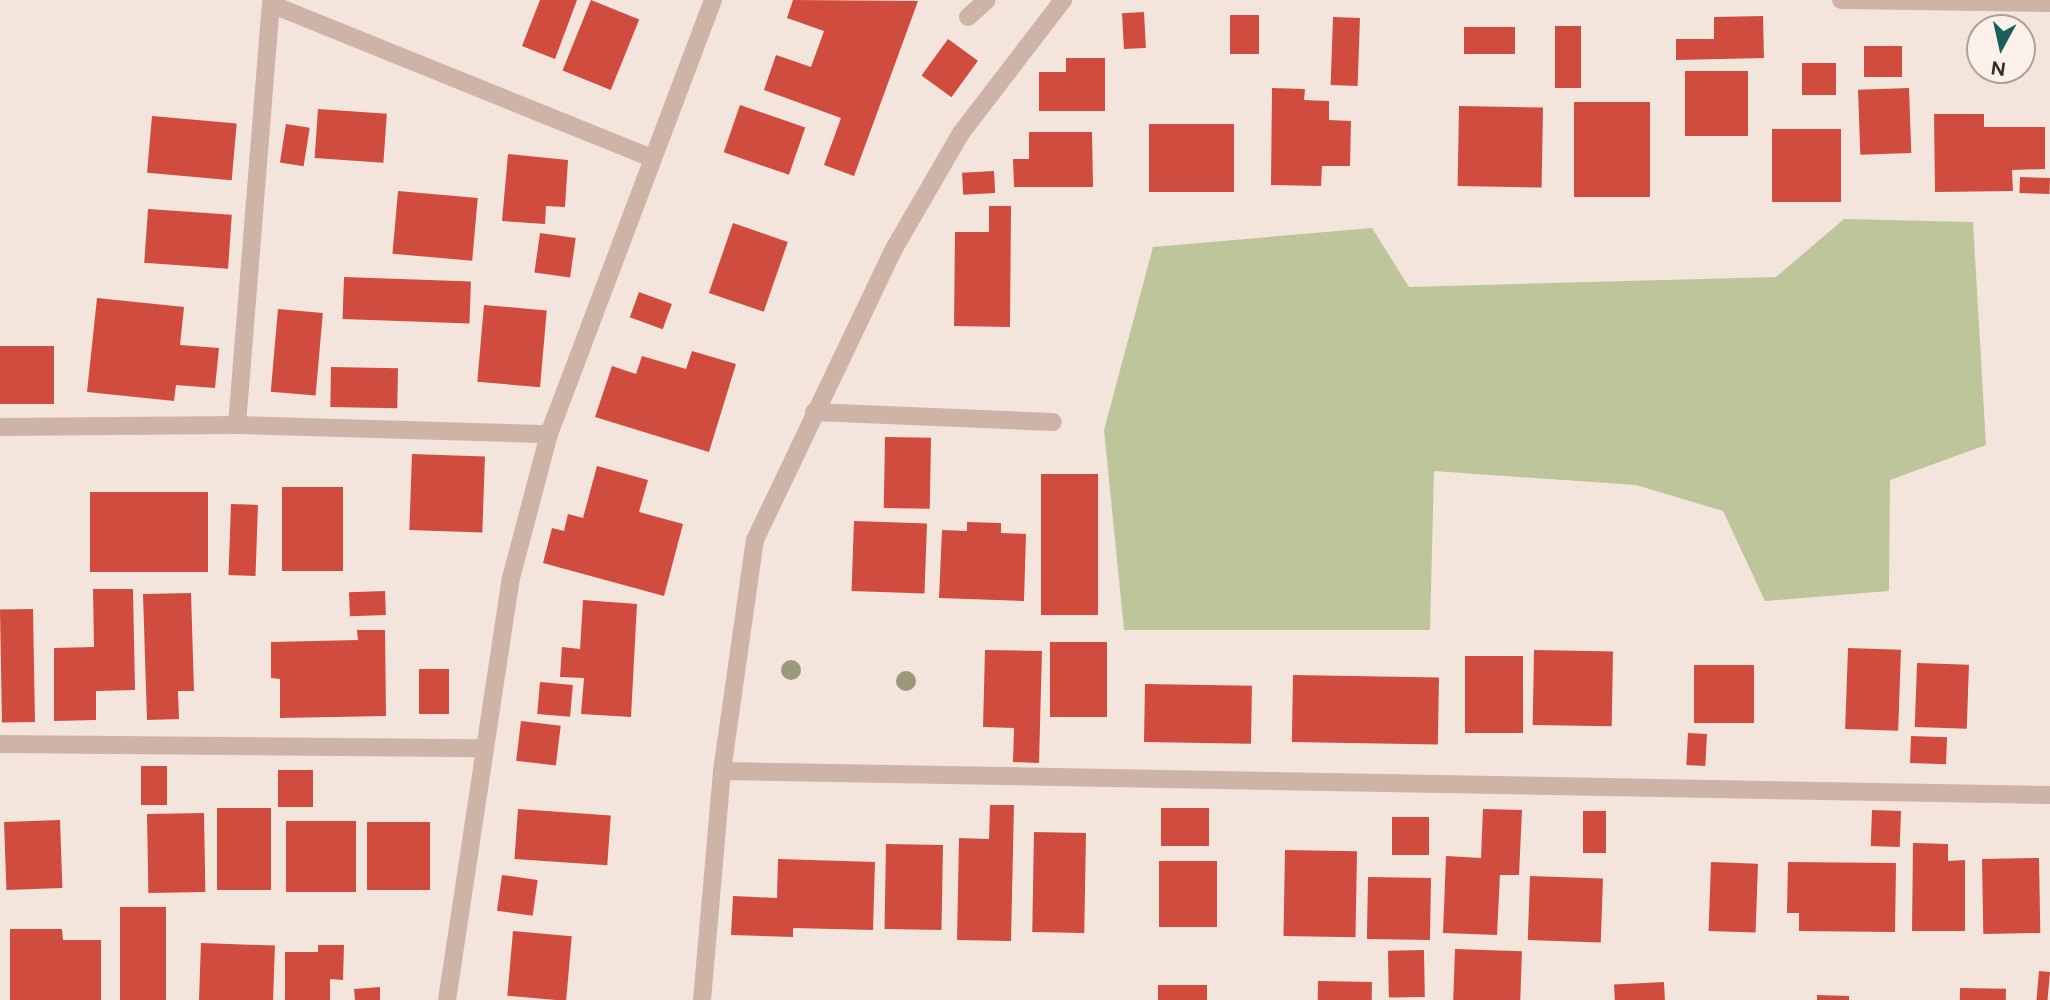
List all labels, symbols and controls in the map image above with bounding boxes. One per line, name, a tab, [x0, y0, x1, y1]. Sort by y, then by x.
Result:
north arrow	[1966, 14, 2036, 84]
text: N	[1989, 56, 2007, 81]

